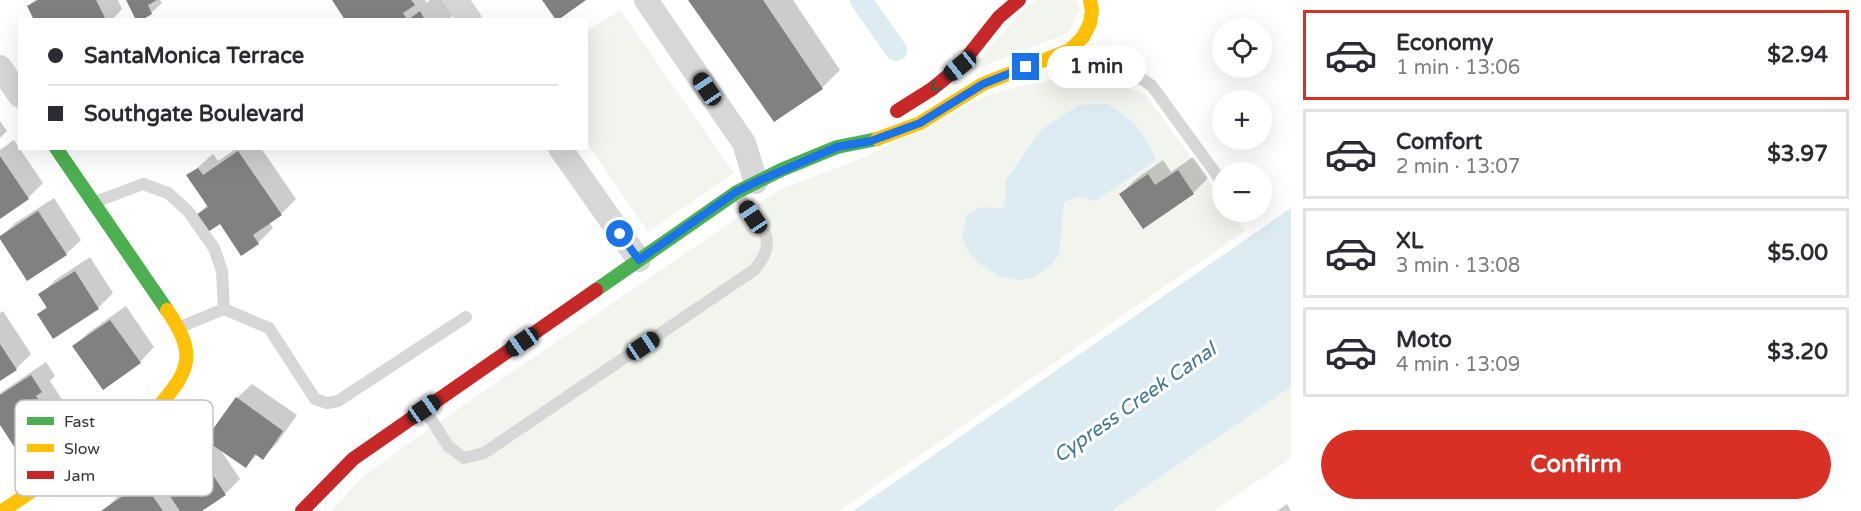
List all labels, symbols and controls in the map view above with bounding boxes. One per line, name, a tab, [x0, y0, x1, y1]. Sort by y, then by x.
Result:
map controls	[1212, 18, 1272, 222]
button: locate	[1212, 18, 1272, 78]
icon: car	[1324, 28, 1378, 82]
text: Economy	[1396, 30, 1493, 56]
text: $2.94	[1767, 42, 1828, 68]
text: SantaMonica Terrace	[84, 43, 304, 69]
callout: 1 min	[1047, 46, 1146, 88]
car	[940, 48, 980, 84]
route end	[1012, 53, 1039, 80]
text: 1 min	[1070, 55, 1123, 79]
text: 1 min · 13:06	[1396, 56, 1520, 80]
car	[689, 69, 725, 109]
one-way arrow	[930, 79, 941, 90]
button: +	[1212, 90, 1272, 150]
text: Southgate Boulevard	[84, 101, 304, 127]
icon: car	[1324, 127, 1378, 181]
text: Comfort	[1396, 129, 1482, 155]
text: $3.97	[1767, 141, 1828, 167]
text: 2 min · 13:07	[1396, 155, 1520, 179]
button: −	[1212, 162, 1272, 222]
car	[735, 197, 771, 237]
route start	[606, 220, 633, 247]
icon: car	[1324, 226, 1378, 280]
text: XL	[1396, 228, 1423, 254]
text: $5.00	[1767, 240, 1828, 266]
text: 3 min · 13:08	[1396, 254, 1520, 278]
car	[502, 324, 542, 360]
icon: car	[1324, 325, 1378, 379]
text: Moto	[1396, 327, 1452, 353]
car	[623, 328, 663, 364]
water label: Cypress Creek Canal	[1049, 337, 1222, 468]
text: $3.20	[1767, 339, 1828, 365]
text: 4 min · 13:09	[1396, 353, 1520, 377]
car	[404, 391, 444, 427]
legend	[15, 400, 213, 496]
text: Fast	[64, 412, 95, 432]
button: Confirm	[1321, 430, 1831, 499]
text: Slow	[64, 439, 100, 459]
text: Jam	[64, 466, 95, 486]

